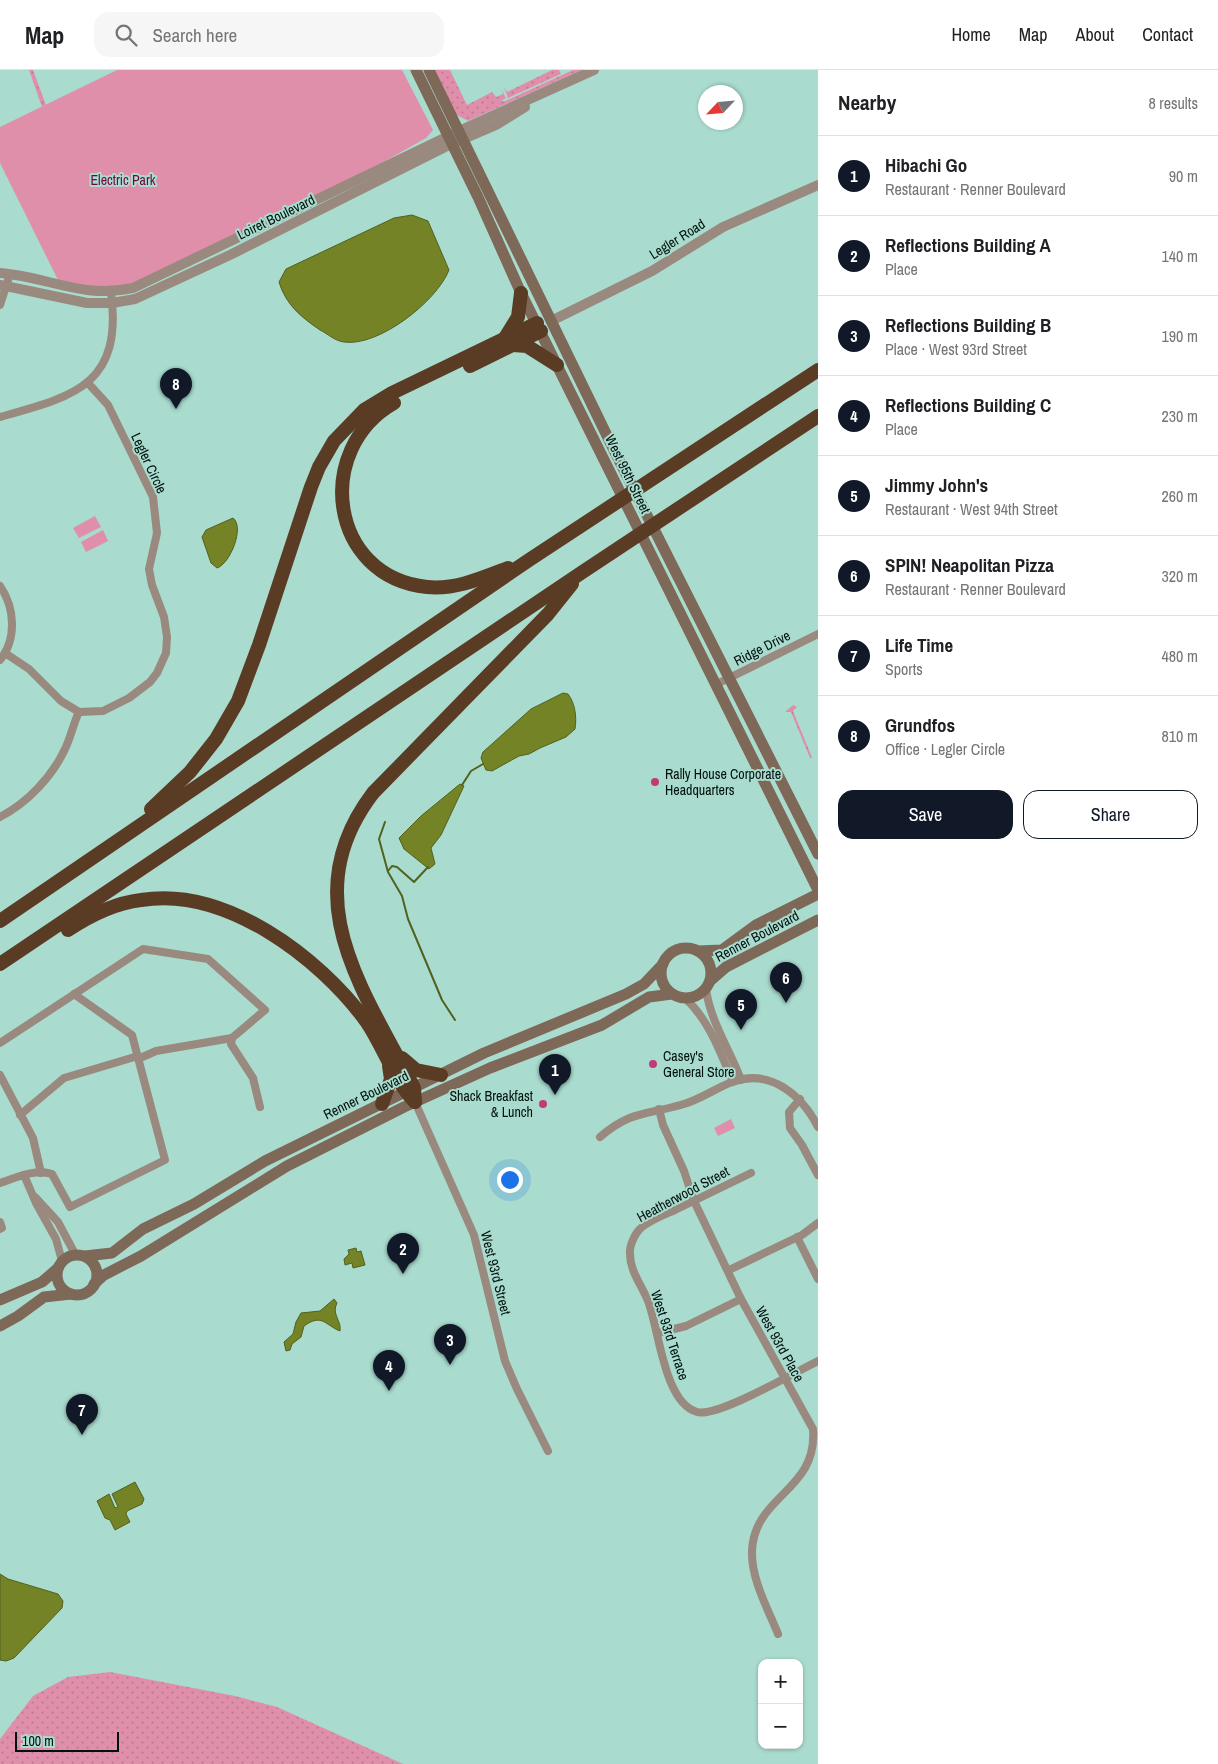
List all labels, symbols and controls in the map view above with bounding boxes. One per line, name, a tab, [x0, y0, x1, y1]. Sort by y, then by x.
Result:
search box	[94, 12, 444, 57]
text: Map	[25, 19, 64, 51]
icon: search	[112, 21, 140, 49]
text: Search here	[152, 22, 237, 48]
text: Home	[951, 22, 991, 47]
text: Map	[1019, 22, 1048, 47]
text: About	[1076, 22, 1114, 47]
text: Contact	[1142, 22, 1193, 47]
north arrow	[698, 85, 743, 130]
text: Nearby	[838, 88, 896, 117]
text: 8 results	[1148, 92, 1198, 114]
text: Hibachi Go	[885, 152, 967, 178]
text: 1	[850, 165, 858, 187]
text: 90 m	[1169, 165, 1198, 187]
park label: Electric Park	[90, 171, 156, 189]
text: Restaurant · Renner Boulevard	[885, 178, 1066, 200]
street label: Loiret Boulevard	[234, 190, 318, 244]
street label: Legler Road	[646, 215, 708, 263]
text: Reflections Building A	[885, 232, 1051, 258]
text: 2	[850, 245, 858, 267]
text: 140 m	[1162, 245, 1198, 267]
text: Place	[885, 258, 918, 280]
text: Reflections Building B	[885, 312, 1051, 338]
text: 3	[850, 325, 858, 347]
text: 190 m	[1162, 325, 1198, 347]
text: Place · West 93rd Street	[885, 338, 1027, 360]
pin: 8	[160, 368, 192, 409]
text: Reflections Building C	[885, 392, 1051, 418]
text: 4	[850, 405, 858, 427]
text: 230 m	[1162, 405, 1198, 427]
text: Place	[885, 418, 918, 440]
street label: Legler Circle	[127, 430, 171, 496]
street label: West 95th Street	[601, 432, 655, 516]
text: Jimmy John's	[885, 472, 988, 498]
text: 5	[850, 485, 858, 507]
text: 260 m	[1162, 485, 1198, 507]
text: Restaurant · West 94th Street	[885, 498, 1058, 520]
text: SPIN! Neapolitan Pizza	[885, 552, 1054, 578]
text: 6	[850, 565, 858, 587]
text: 320 m	[1162, 565, 1198, 587]
text: Restaurant · Renner Boulevard	[885, 578, 1066, 600]
street label: Ridge Drive	[731, 626, 793, 670]
text: Life Time	[885, 632, 953, 658]
text: 7	[850, 645, 858, 667]
text: 480 m	[1162, 645, 1198, 667]
text: Sports	[885, 658, 923, 680]
text: Grundfos	[885, 712, 955, 738]
text: 8	[850, 725, 858, 747]
text: 810 m	[1162, 725, 1198, 747]
text: Office · Legler Circle	[885, 738, 1005, 760]
place label: Rally House Corporate Headquarters	[665, 765, 781, 799]
marker: Rally House Corporate Headquarters	[649, 776, 661, 788]
button: Save	[838, 790, 1013, 839]
button: Share	[1023, 790, 1198, 839]
street label: Renner Boulevard	[712, 906, 802, 966]
pin: 6	[770, 962, 802, 1003]
pin: 5	[725, 989, 757, 1030]
place label: Casey's General Store	[663, 1047, 734, 1081]
pin: 1	[539, 1054, 571, 1095]
marker: Casey's General Store	[647, 1058, 659, 1070]
street label: Renner Boulevard	[320, 1067, 412, 1123]
place label: Shack Breakfast & Lunch	[449, 1087, 533, 1121]
marker: Shack Breakfast & Lunch	[537, 1098, 549, 1110]
street label: Heatherwood Street	[634, 1162, 732, 1226]
your location	[497, 1167, 523, 1193]
street label: West 93rd Street	[477, 1229, 515, 1317]
pin: 2	[387, 1233, 419, 1274]
street label: West 93rd Terrace	[647, 1288, 693, 1382]
street label: West 93rd Place	[752, 1303, 808, 1385]
pin: 3	[434, 1324, 466, 1365]
pin: 4	[373, 1350, 405, 1391]
pin: 7	[66, 1394, 98, 1435]
map controls	[758, 1659, 803, 1749]
button: +	[758, 1659, 803, 1704]
button: −	[758, 1704, 803, 1749]
scale bar	[15, 1729, 119, 1752]
text: 100 m	[22, 1732, 54, 1750]

